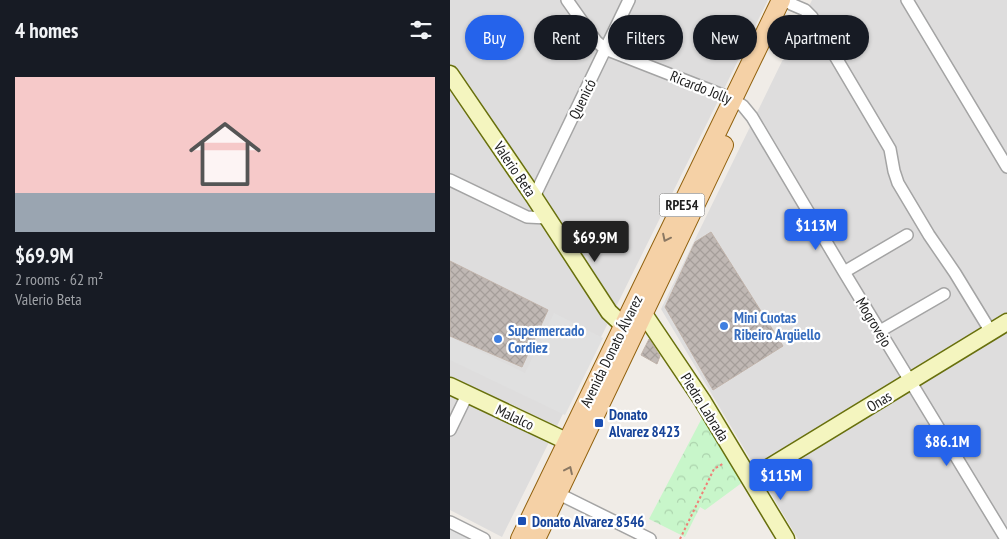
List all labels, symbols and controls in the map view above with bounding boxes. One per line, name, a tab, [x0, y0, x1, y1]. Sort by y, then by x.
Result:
chip: Buy	[465, 15, 524, 60]
chip: Rent	[534, 15, 598, 60]
chip: Filters	[608, 15, 683, 60]
chip: New	[693, 15, 757, 60]
chip: Apartment	[767, 15, 869, 60]
icon: filters	[407, 16, 435, 44]
text: 4 homes	[15, 17, 78, 44]
street label: Ricardo Jolly	[667, 66, 735, 108]
street label: Quenicó	[564, 76, 600, 122]
icon: home	[180, 109, 270, 199]
street label: Valerio Beta	[489, 137, 540, 200]
road number: RPE54	[660, 194, 704, 216]
pin: $113M	[781, 208, 851, 251]
text: $113M	[795, 215, 837, 235]
pin: $69.9M	[554, 220, 636, 263]
text: $69.9M	[573, 227, 617, 247]
one-way arrow	[662, 232, 672, 241]
text: $69.9M	[15, 242, 74, 269]
text: 2 rooms · 62 m²	[15, 269, 103, 289]
text: Valerio Beta	[15, 289, 82, 309]
street label: Avenida Donato Álvarez	[576, 292, 646, 410]
street label: Mogrovejo	[852, 294, 896, 350]
place label: Mini Cuotas Ribeiro Argüello	[734, 308, 821, 344]
marker: Mini Cuotas Ribeiro Argüello	[718, 320, 730, 332]
place label: Supermercado Cordiez	[508, 321, 585, 357]
marker: Supermercado Cordiez	[492, 333, 504, 345]
street label: Piedra Labrada	[677, 369, 733, 445]
street label: Onas	[863, 386, 895, 416]
street label: Malalco	[493, 400, 537, 434]
place label: Donato Alvarez 8423	[608, 405, 680, 441]
marker: Donato Alvarez 8423	[593, 417, 605, 429]
pin: $86.1M	[906, 424, 988, 467]
text: $86.1M	[925, 431, 969, 451]
pin: $115M	[746, 458, 816, 501]
text: $115M	[760, 465, 802, 485]
one-way arrow	[563, 467, 573, 476]
place label: Donato Alvarez 8546	[532, 512, 645, 531]
marker: Donato Alvarez 8546	[516, 515, 528, 527]

